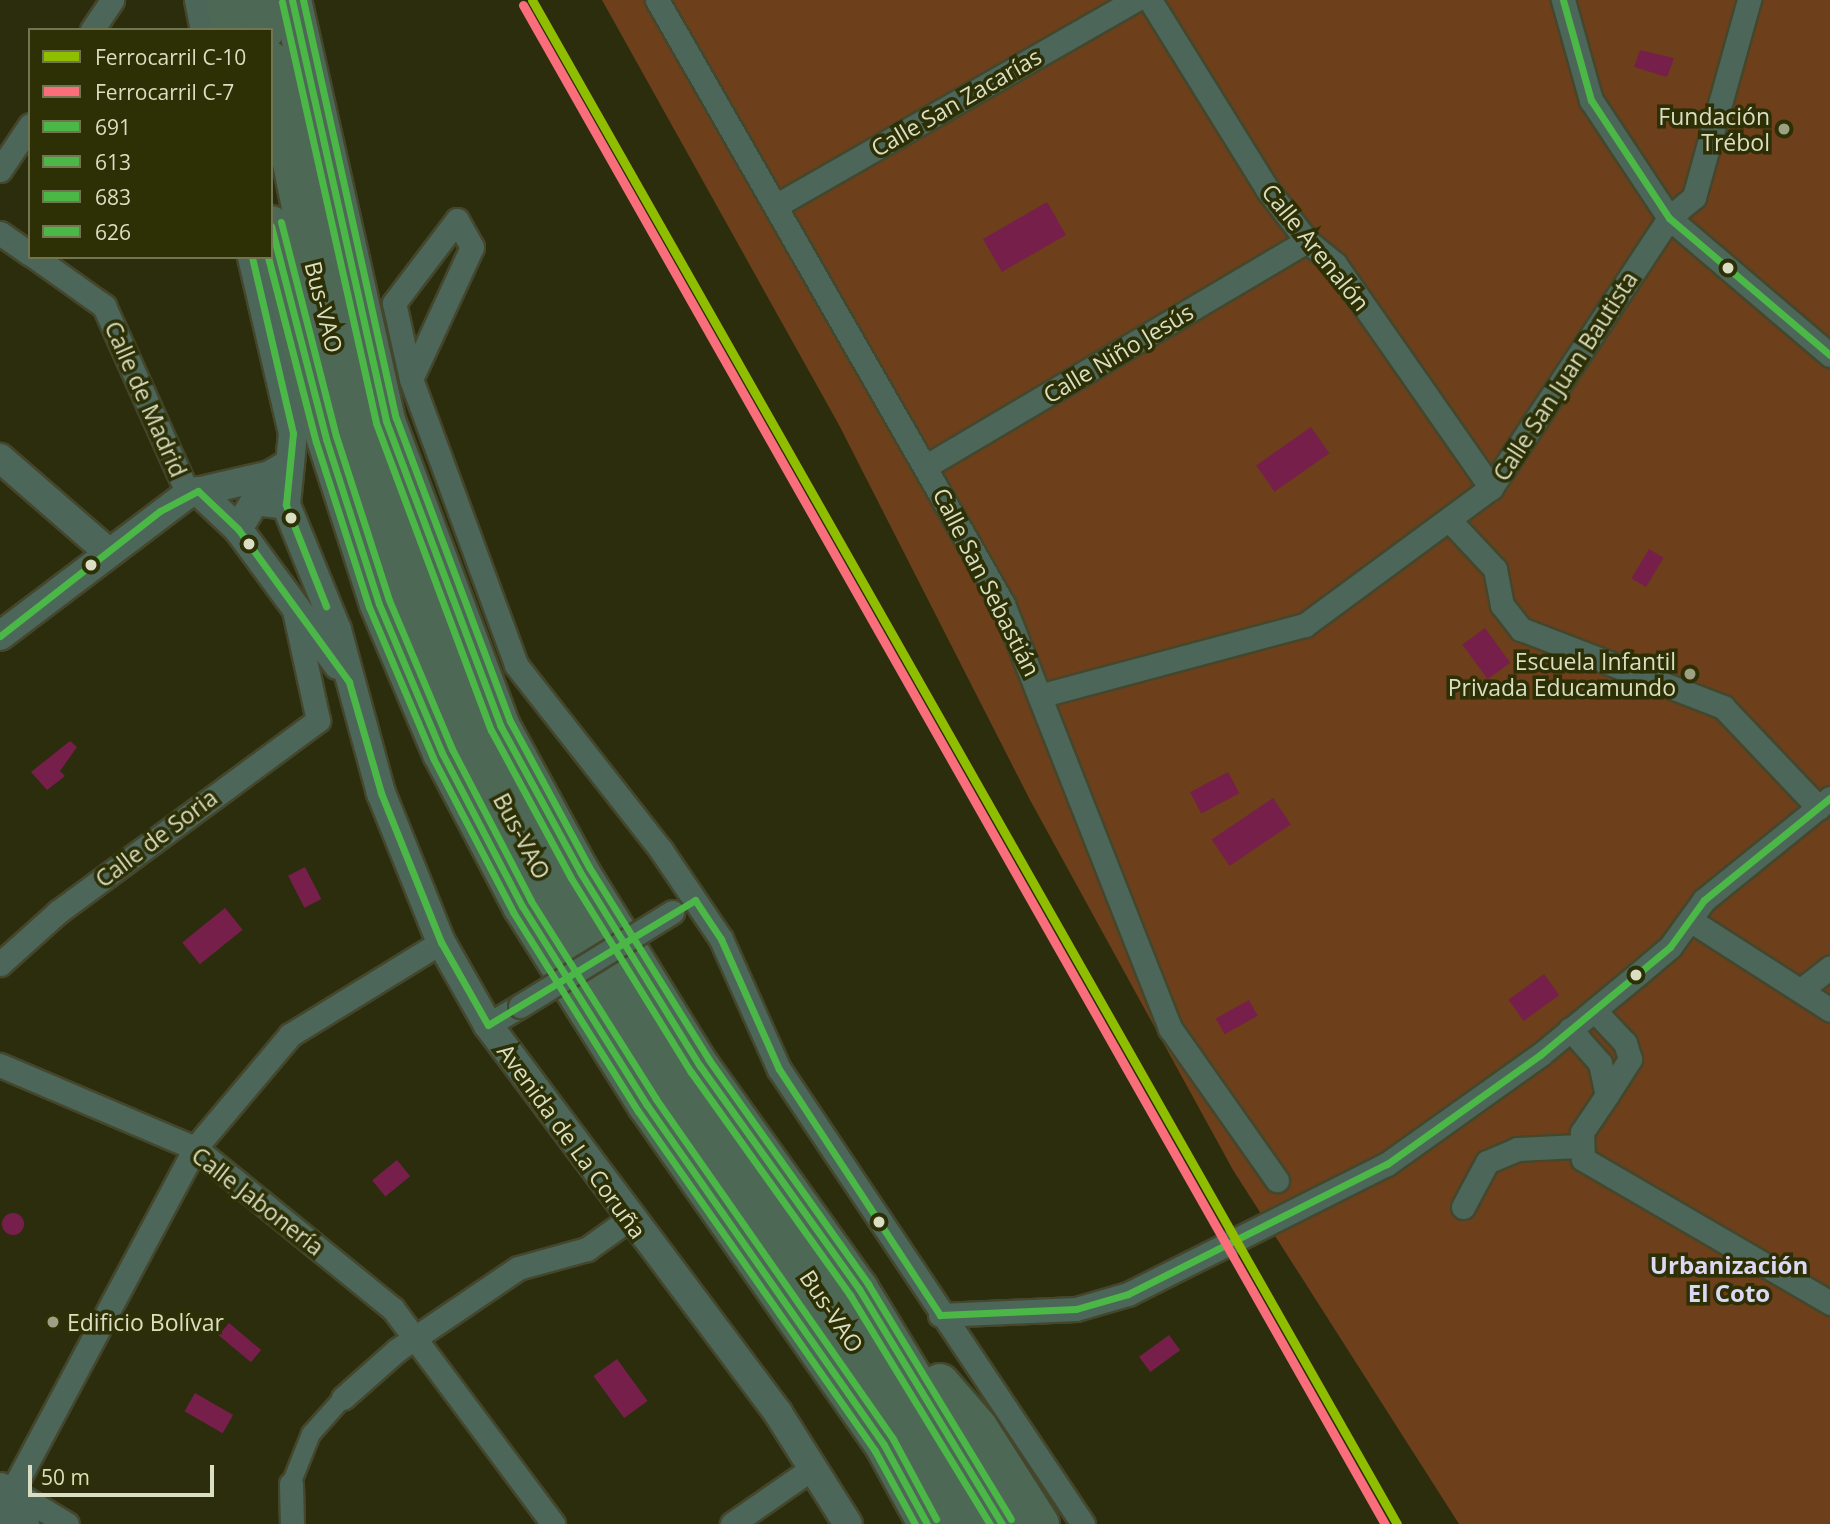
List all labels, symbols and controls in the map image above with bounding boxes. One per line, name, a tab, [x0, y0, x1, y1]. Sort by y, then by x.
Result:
legend	[28, 28, 273, 259]
street label: Calle San Zacarías	[866, 42, 1046, 162]
text: Ferrocarril C-10	[95, 43, 246, 71]
text: Ferrocarril C-7	[95, 78, 234, 106]
place label: Fundación Trébol	[1658, 102, 1770, 156]
text: 691	[95, 113, 131, 141]
marker: Fundación Trébol	[1776, 121, 1792, 137]
text: 613	[95, 148, 131, 176]
street label: Calle Arenalón	[1256, 178, 1376, 316]
text: 683	[95, 183, 131, 211]
text: 626	[95, 218, 131, 246]
street label: Bus-VAO	[299, 258, 349, 356]
unlabelled marker	[1721, 261, 1735, 275]
street label: Calle San Juan Bautista	[1487, 266, 1643, 486]
street label: Calle Niño Jesús	[1038, 297, 1198, 409]
street label: Calle de Madrid	[99, 317, 193, 481]
street label: Calle San Sebastián	[928, 483, 1046, 681]
unlabelled marker	[284, 511, 298, 525]
unlabelled marker	[242, 537, 256, 551]
unlabelled marker	[84, 558, 98, 572]
place label: Escuela Infantil Privada Educamundo	[1448, 647, 1676, 701]
marker: Escuela Infantil Privada Educamundo	[1682, 666, 1698, 682]
street label: Calle de Soria	[90, 783, 222, 893]
street label: Bus-VAO	[488, 788, 556, 884]
unlabelled marker	[1629, 968, 1643, 982]
street label: Avenida de La Coruña	[492, 1038, 652, 1244]
street label: Calle Jabonería	[187, 1141, 329, 1261]
unlabelled marker	[872, 1215, 886, 1229]
district label: Urbanización El Coto	[1650, 1251, 1808, 1307]
street label: Bus-VAO	[794, 1265, 870, 1357]
place label: Edificio Bolívar	[67, 1308, 224, 1336]
marker: Edificio Bolívar	[45, 1314, 61, 1330]
scale bar	[32, 1450, 217, 1494]
text: 50 m	[41, 1463, 90, 1491]

